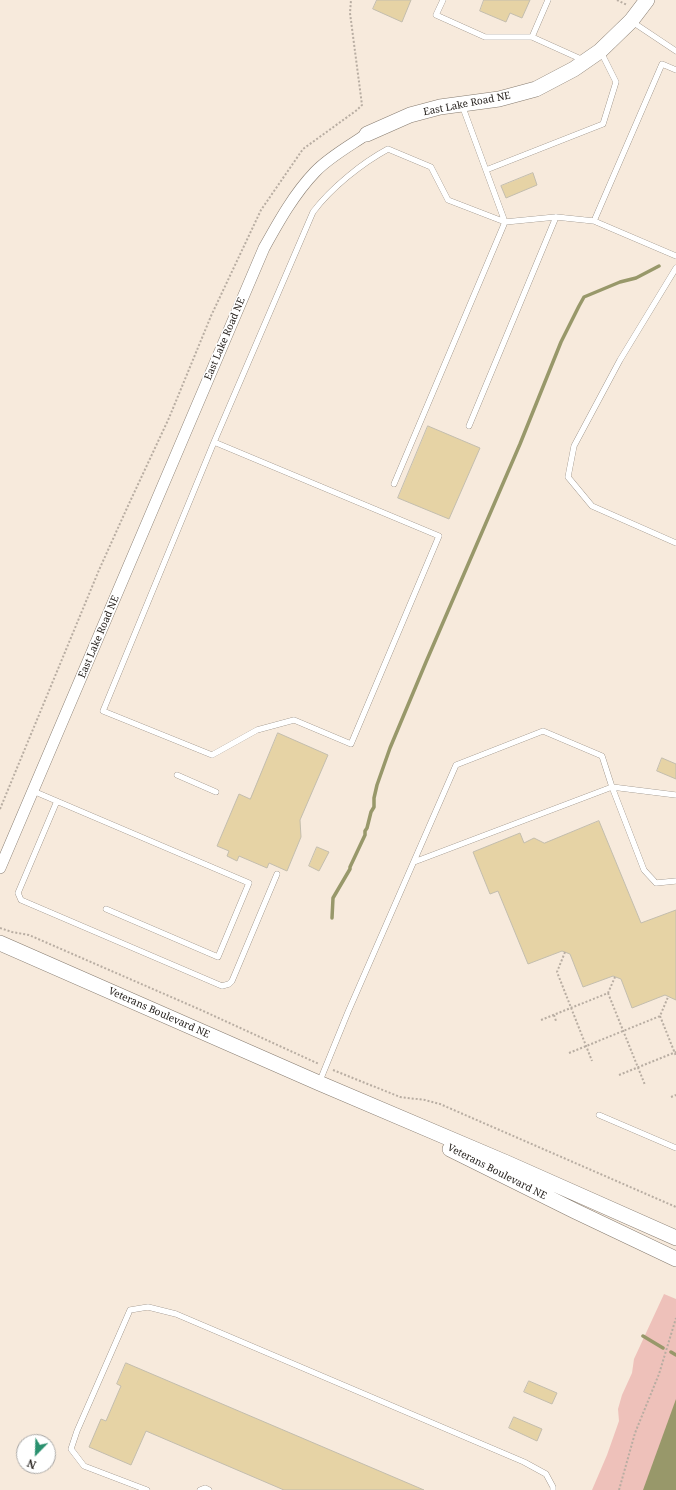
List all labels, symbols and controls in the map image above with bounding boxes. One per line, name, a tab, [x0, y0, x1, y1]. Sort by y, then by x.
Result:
street label: East Lake Road NE	[422, 90, 512, 118]
street label: East Lake Road NE	[202, 296, 248, 382]
street label: East Lake Road NE	[76, 594, 122, 680]
street label: Veterans Boulevard NE	[106, 985, 212, 1041]
street label: Veterans Boulevard NE	[445, 1142, 549, 1202]
north arrow	[16, 1434, 56, 1474]
text: N	[25, 1456, 38, 1473]

